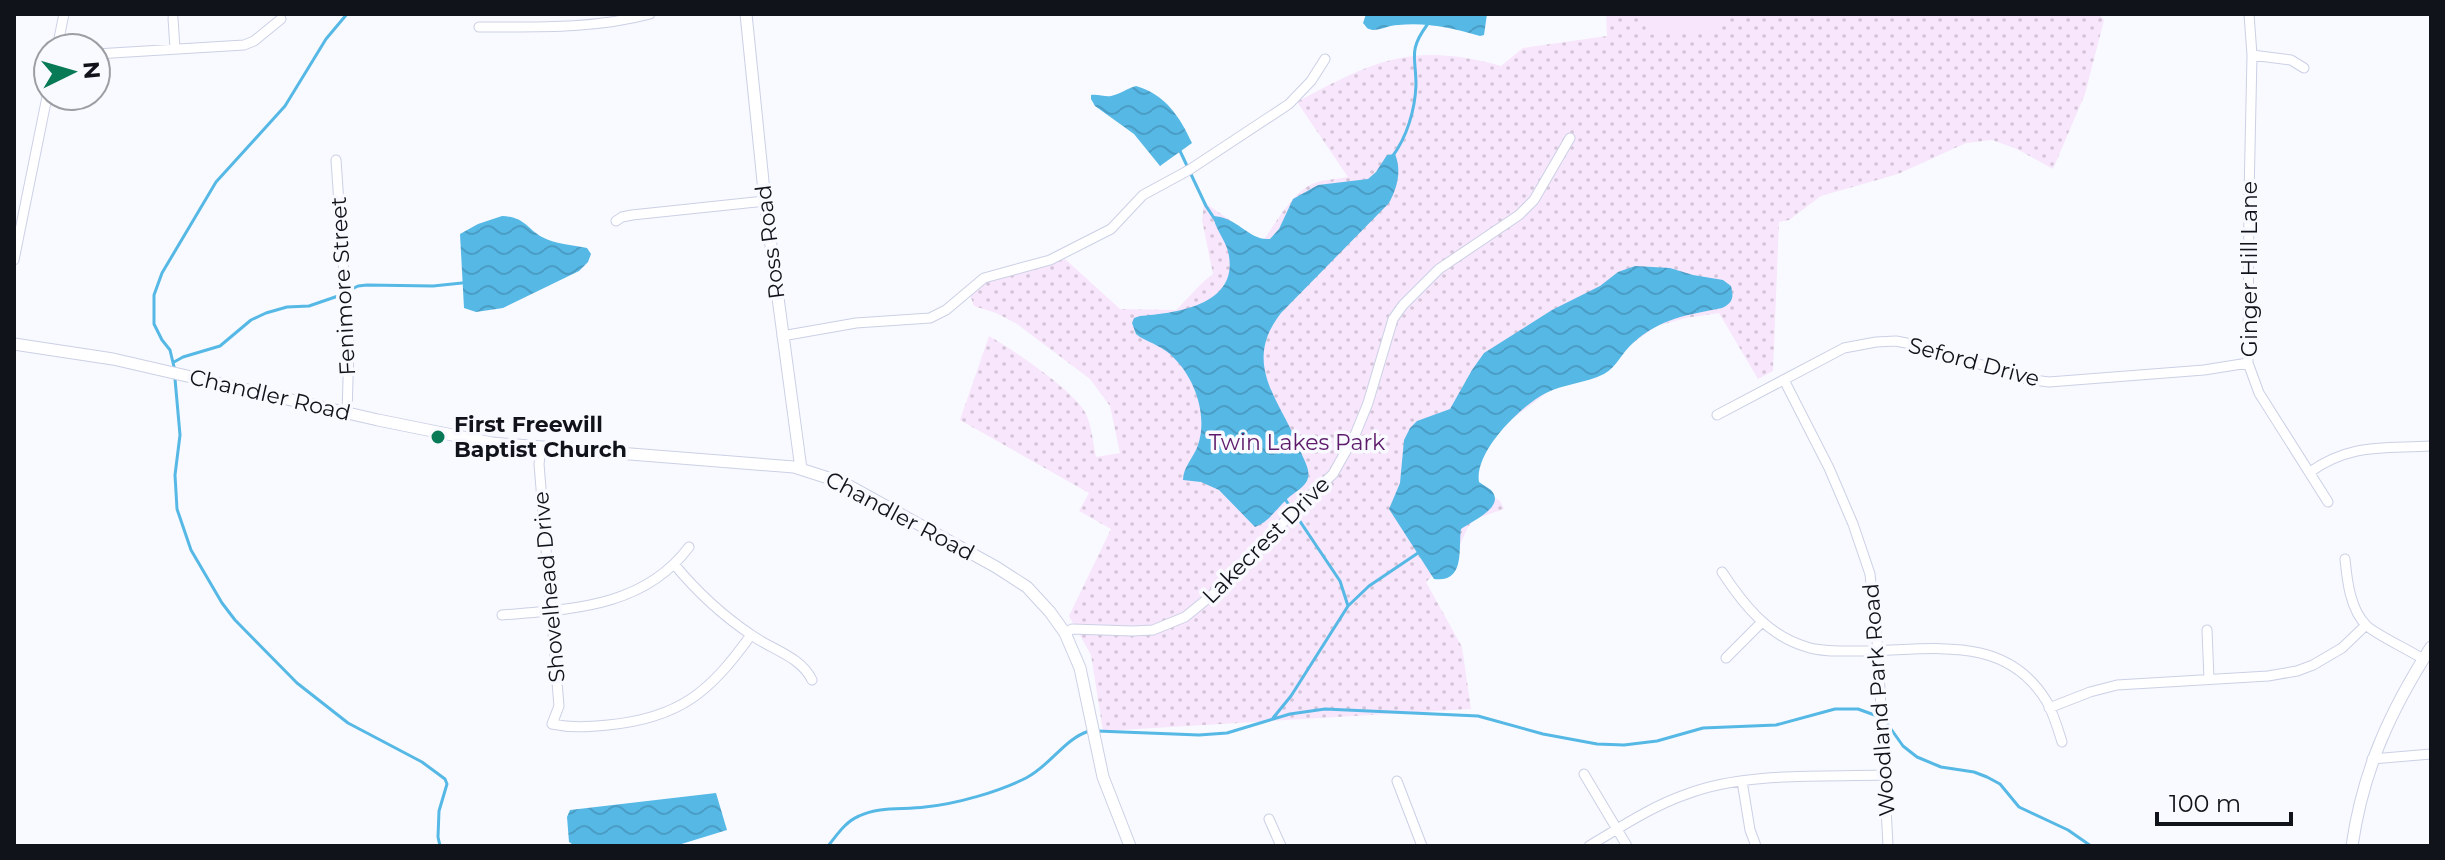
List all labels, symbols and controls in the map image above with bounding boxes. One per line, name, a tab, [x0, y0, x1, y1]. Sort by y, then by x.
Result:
north arrow	[32, 32, 112, 112]
text: N	[77, 60, 106, 80]
street label: Ginger Hill Lane	[2236, 181, 2263, 357]
street label: Ross Road	[750, 184, 790, 300]
street label: Fenimore Street	[325, 196, 361, 376]
street label: Seford Drive	[1905, 332, 2043, 392]
street label: Chandler Road	[187, 363, 353, 427]
place label: First Freewill Baptist Church	[454, 411, 627, 463]
marker: First Freewill Baptist Church	[429, 428, 447, 446]
park label: Twin Lakes Park	[1209, 429, 1386, 456]
street label: Chandler Road	[821, 465, 979, 567]
street label: Lakecrest Drive	[1197, 471, 1335, 609]
street label: Shovelhead Drive	[527, 490, 571, 684]
street label: Woodland Park Road	[1857, 582, 1901, 818]
scale bar	[2157, 776, 2291, 826]
text: 100 m	[2169, 789, 2241, 818]

